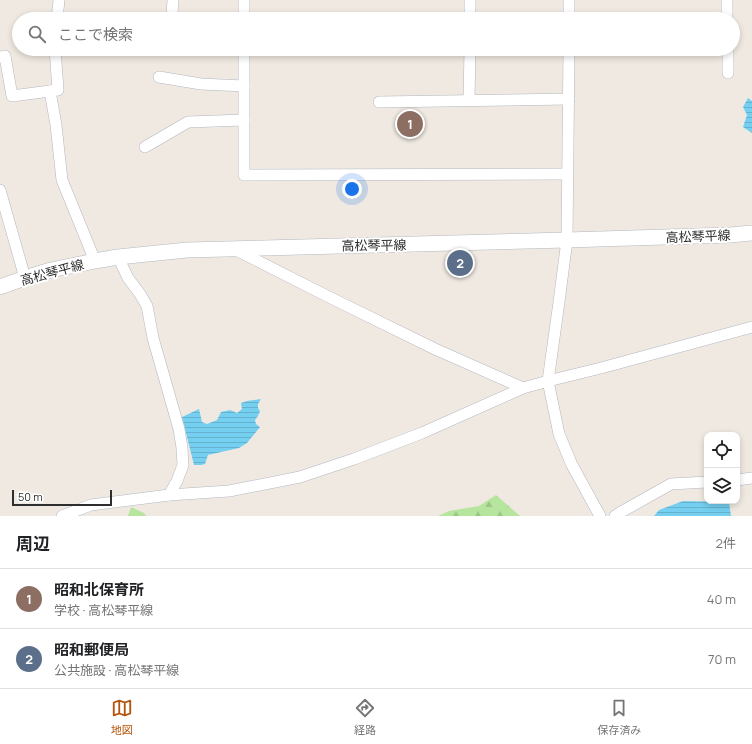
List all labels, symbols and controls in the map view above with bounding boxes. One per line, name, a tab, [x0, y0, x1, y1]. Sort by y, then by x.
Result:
search box	[12, 12, 740, 56]
icon: search	[26, 23, 48, 45]
text: ここで検索	[58, 24, 133, 45]
pin: 1	[397, 109, 423, 139]
your location	[342, 179, 362, 199]
street label: 高松琴平線	[665, 226, 731, 246]
street label: 高松琴平線	[341, 235, 407, 255]
pin: 2	[447, 248, 473, 278]
street label: 高松琴平線	[18, 255, 86, 289]
map controls	[704, 432, 740, 504]
button: locate	[704, 432, 740, 468]
button: layers	[704, 468, 740, 504]
scale bar	[12, 488, 112, 507]
text: 50 m	[18, 489, 43, 504]
text: 周辺	[16, 532, 50, 555]
text: 2件	[716, 534, 736, 552]
text: 昭和北保育所	[54, 579, 144, 600]
text: 1	[26, 590, 32, 608]
text: 40 m	[707, 590, 736, 608]
text: 学校 · 高松琴平線	[54, 601, 153, 619]
text: 昭和郵便局	[54, 639, 129, 660]
text: 2	[25, 650, 33, 668]
text: 70 m	[708, 650, 736, 668]
text: 公共施設 · 高松琴平線	[54, 661, 179, 679]
tab: 地図	[111, 697, 133, 737]
tab: 経路	[354, 697, 376, 737]
tab: 保存済み	[597, 697, 641, 737]

